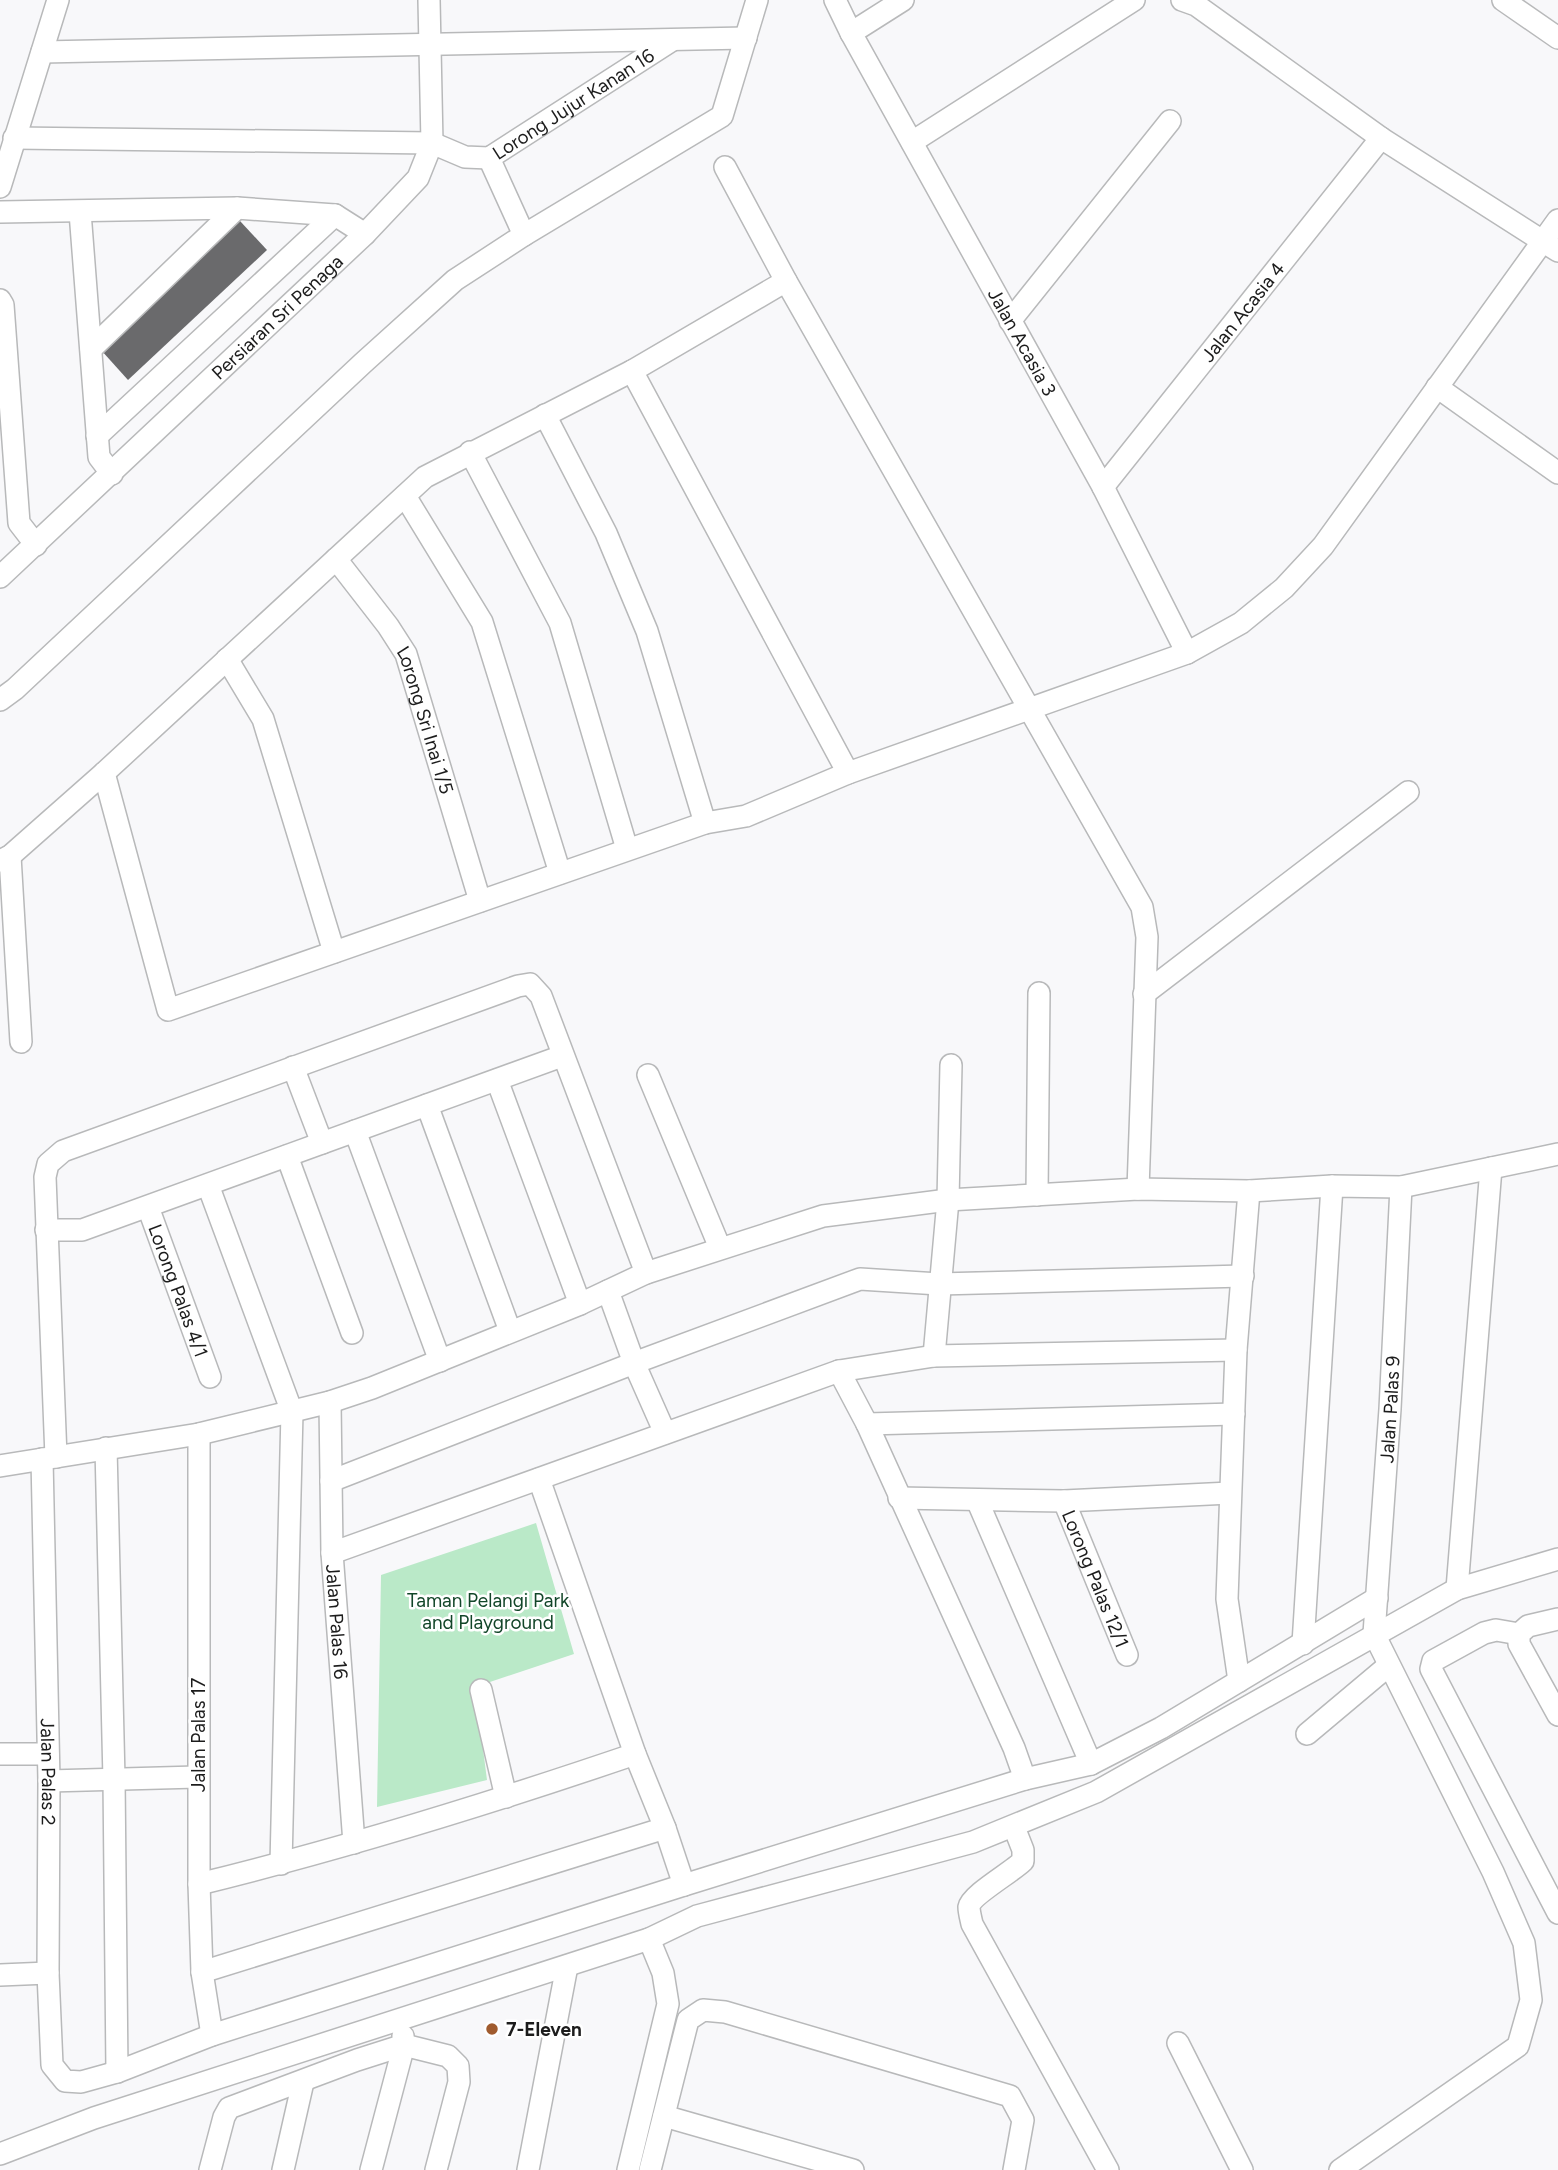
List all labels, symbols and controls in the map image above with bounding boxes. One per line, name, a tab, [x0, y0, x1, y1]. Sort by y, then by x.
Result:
street label: Lorong Jujur Kanan 16	[488, 44, 659, 165]
street label: Persiaran Sri Penaga	[207, 250, 348, 384]
street label: Jalan Acasia 4	[1196, 257, 1290, 367]
street label: Jalan Acasia 3	[983, 284, 1061, 400]
street label: Lorong Sri Inai 1/5	[392, 642, 458, 797]
street label: Lorong Palas 4/1	[143, 1221, 213, 1360]
street label: Jalan Palas 9	[1375, 1355, 1405, 1464]
street label: Lorong Palas 12/1	[1057, 1507, 1134, 1651]
street label: Jalan Palas 16	[321, 1563, 353, 1680]
park label: Taman Pelangi Park and Playground	[407, 1589, 570, 1634]
street label: Jalan Palas 17	[187, 1678, 210, 1792]
street label: Jalan Palas 2	[36, 1718, 60, 1826]
place label: 7-Eleven	[506, 2018, 582, 2041]
marker: 7-Eleven	[484, 2021, 500, 2037]

